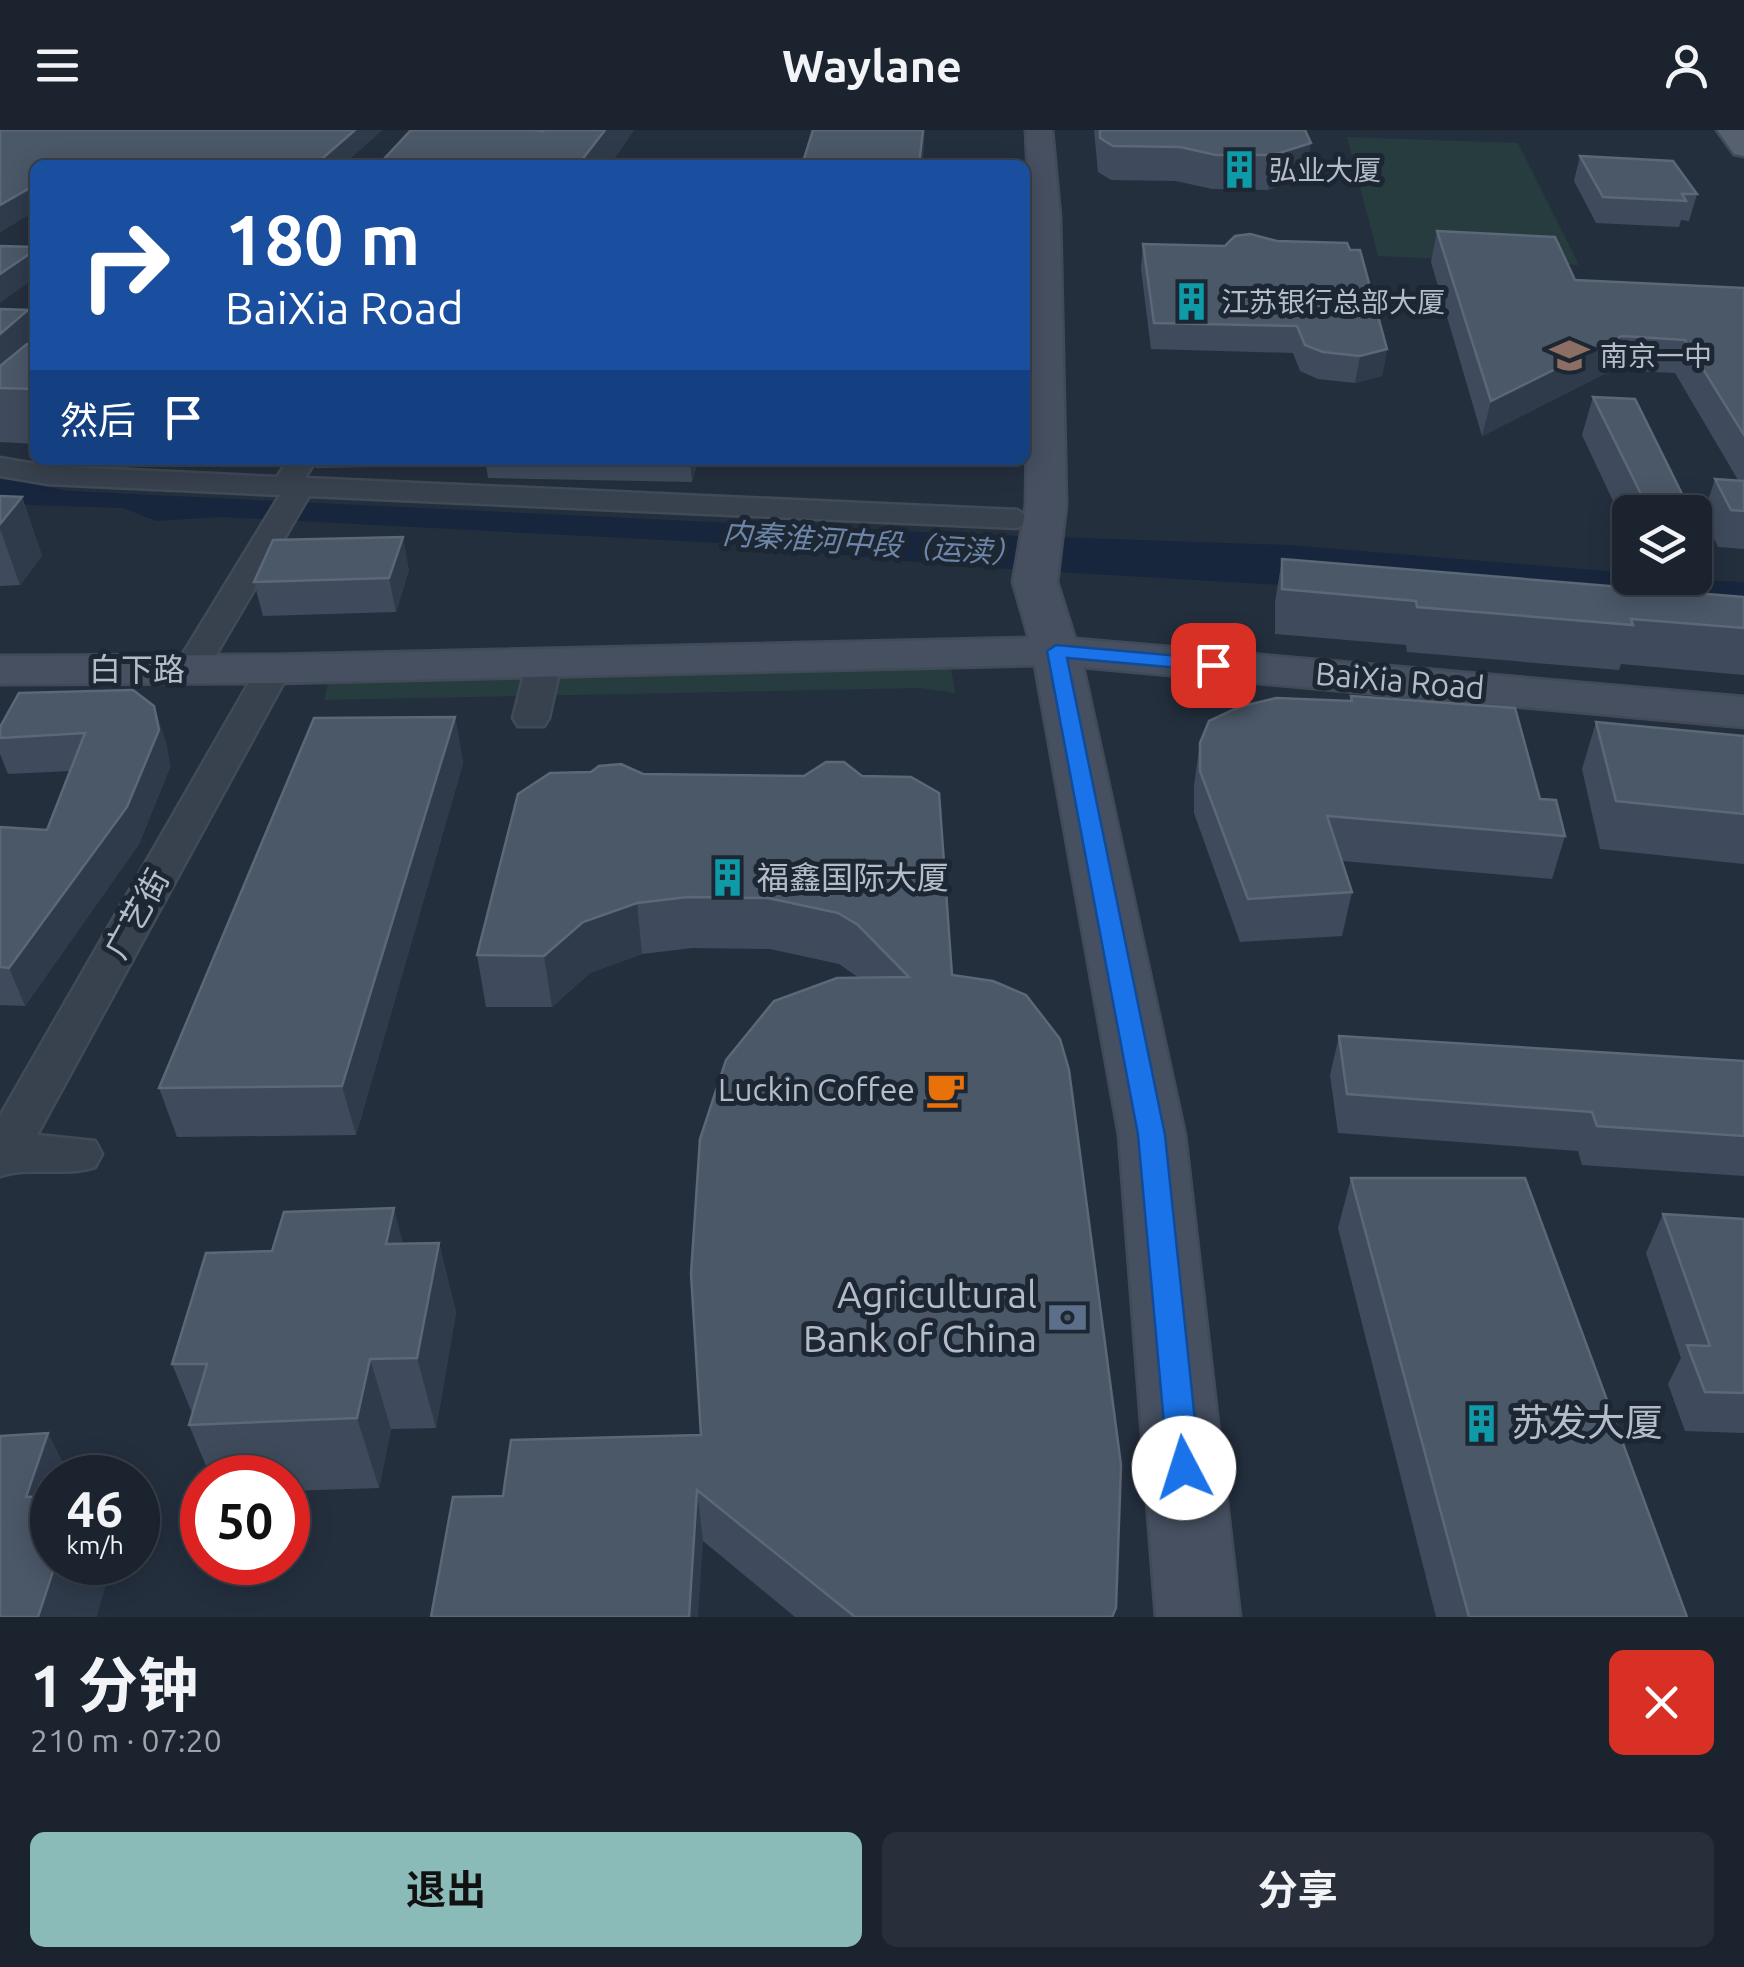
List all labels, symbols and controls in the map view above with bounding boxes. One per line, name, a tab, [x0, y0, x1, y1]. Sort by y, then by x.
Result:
icon: menu	[30, 38, 85, 93]
icon: person	[1659, 38, 1714, 93]
text: Waylane	[782, 40, 962, 91]
building icon: 弘业大厦	[1218, 149, 1260, 191]
place label: 弘业大厦	[1269, 154, 1381, 185]
icon: right	[60, 200, 190, 330]
text: 180 m	[225, 200, 420, 278]
building icon: 江苏银行总部大厦	[1170, 281, 1212, 323]
text: BaiXia Road	[225, 282, 464, 333]
place label: 江苏银行总部大厦	[1221, 286, 1445, 317]
school or university icon: 南京一中	[1549, 335, 1591, 377]
place label: 南京一中	[1600, 340, 1712, 371]
icon: arrive	[156, 390, 211, 445]
text: 然后	[60, 399, 136, 441]
map controls	[1612, 495, 1712, 595]
button: layers	[1612, 495, 1712, 595]
water label: 内秦淮河中段（运渎）	[721, 516, 1023, 570]
pin	[1171, 623, 1256, 708]
icon: arrive	[1186, 638, 1241, 693]
street label: 白下路	[89, 651, 185, 687]
street label: BaiXia Road	[1314, 655, 1486, 705]
building icon: 福鑫国际大厦	[706, 857, 748, 899]
place label: 福鑫国际大厦	[757, 859, 949, 895]
street label: 广艺街	[97, 863, 175, 964]
cafe icon: Luckin Coffee	[924, 1069, 966, 1111]
place label: Luckin Coffee	[718, 1071, 915, 1107]
place label: Agricultural Bank of China	[803, 1273, 1037, 1359]
bank icon: Agricultural Bank of China	[1046, 1296, 1088, 1338]
place label: 苏发大厦	[1511, 1401, 1663, 1443]
building icon: 苏发大厦	[1460, 1402, 1502, 1444]
position arrow	[1132, 1416, 1236, 1520]
speed limit sign: 50	[180, 1455, 310, 1585]
text: 46	[67, 1480, 123, 1536]
text: km/h	[66, 1531, 124, 1559]
button: close	[1609, 1650, 1714, 1755]
text: 1 分钟	[30, 1651, 198, 1718]
text: 210 m · 07:20	[30, 1722, 222, 1758]
button: 退出	[30, 1832, 862, 1947]
button: 分享	[882, 1832, 1714, 1947]

